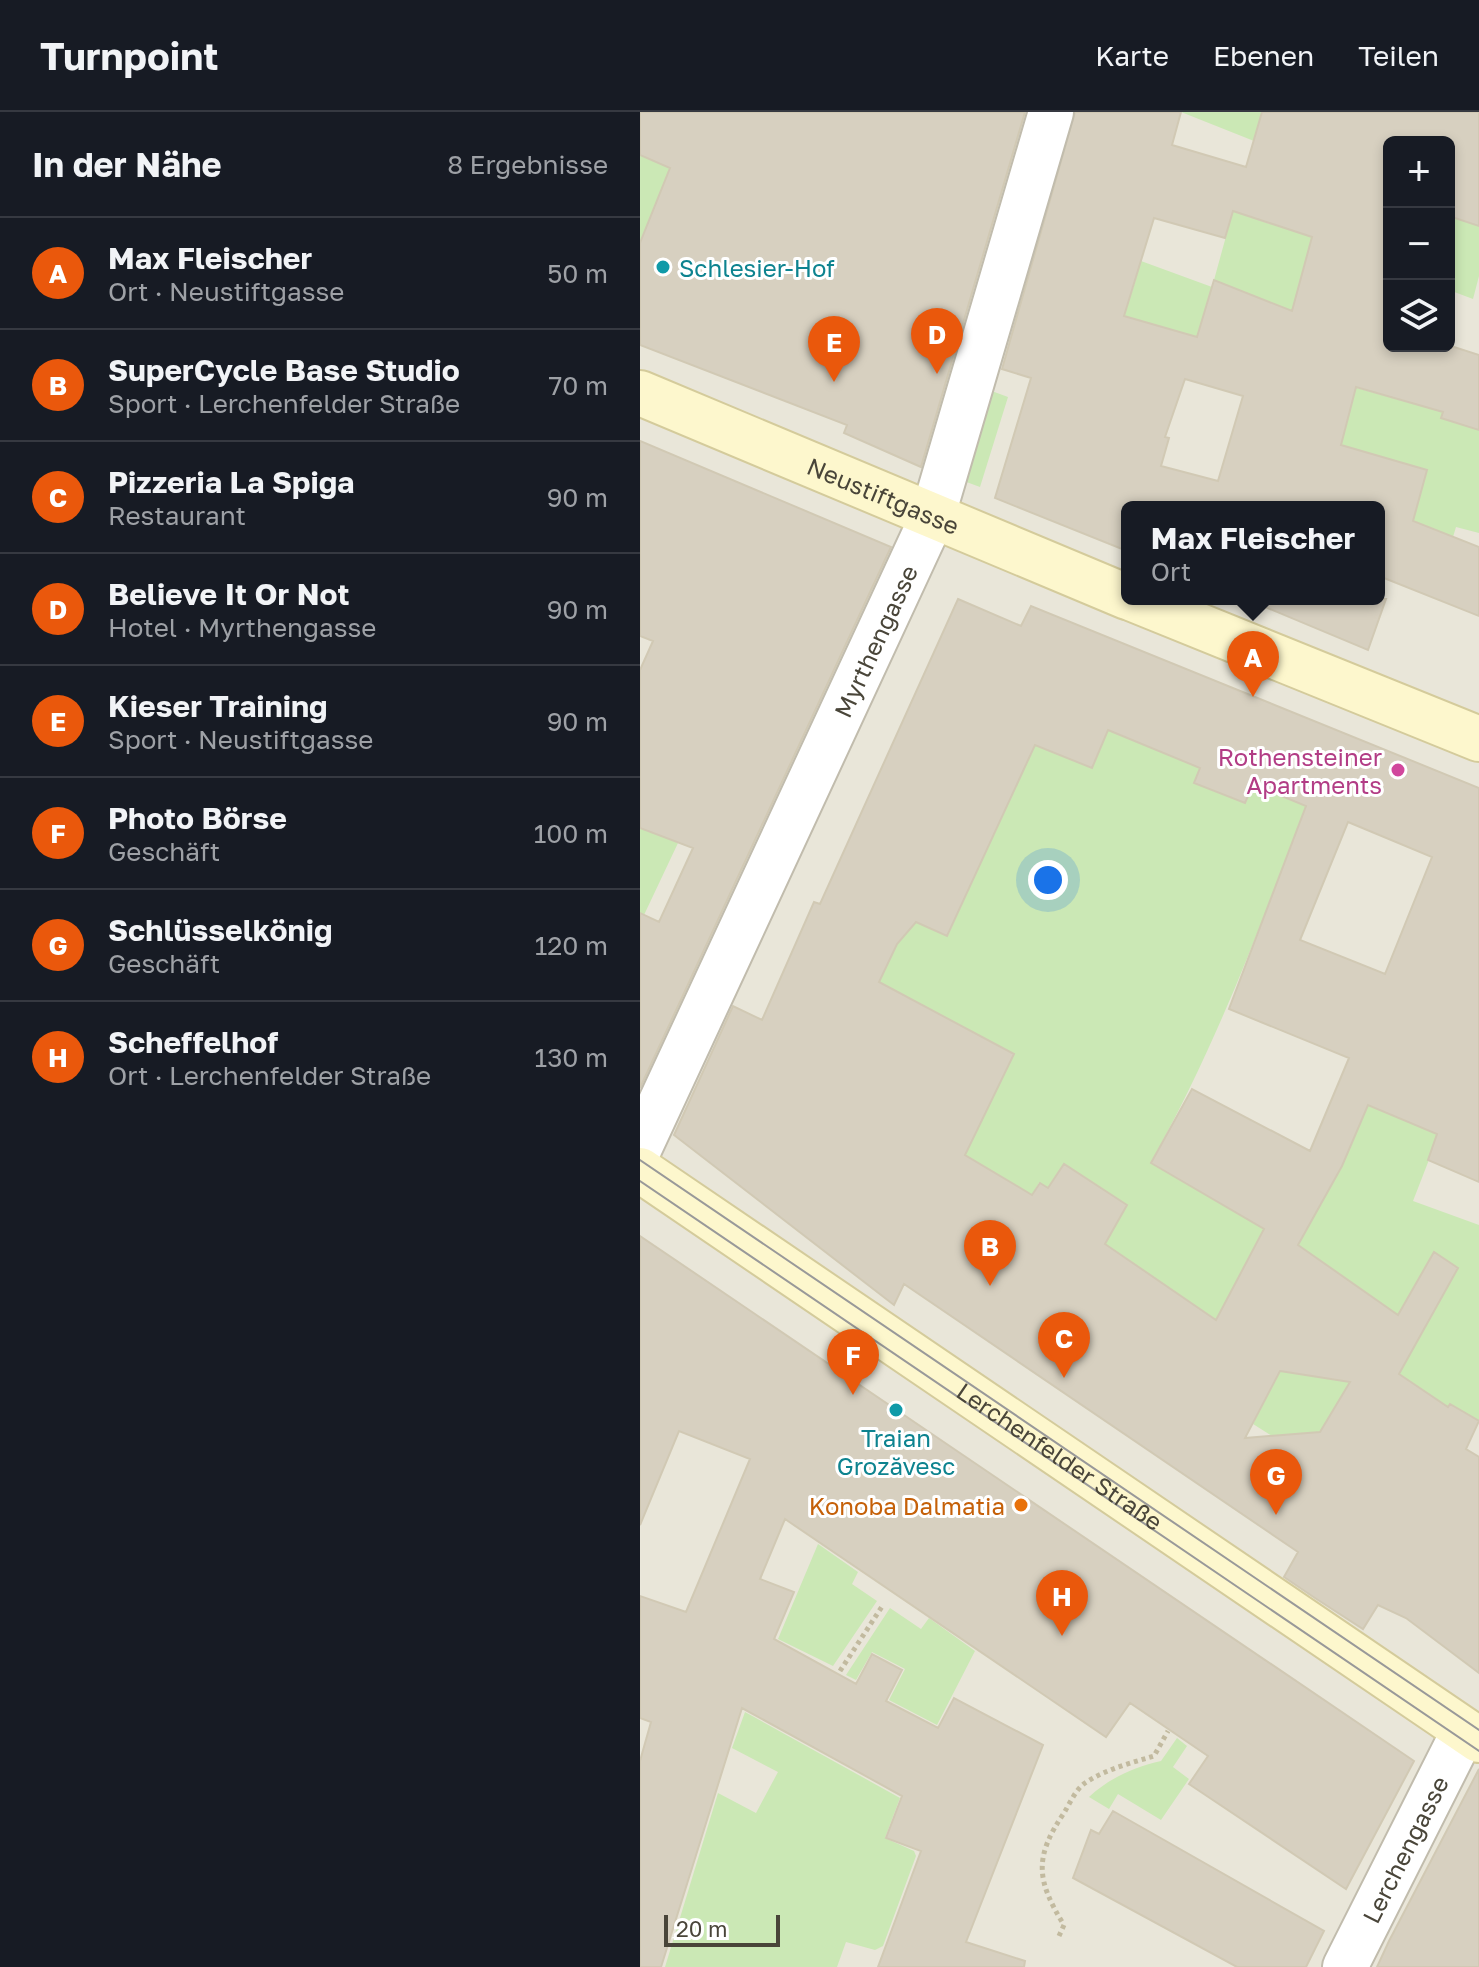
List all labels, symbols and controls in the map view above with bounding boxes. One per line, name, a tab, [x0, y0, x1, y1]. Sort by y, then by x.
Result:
text: Turnpoint	[40, 33, 218, 78]
text: Karte	[1095, 39, 1169, 72]
text: Ebenen	[1213, 39, 1314, 72]
text: Teilen	[1358, 39, 1439, 72]
map controls	[1383, 136, 1455, 352]
button: +	[1383, 136, 1455, 208]
text: In der Nähe	[32, 144, 222, 184]
text: 8 Ergebnisse	[447, 149, 608, 180]
button: −	[1383, 208, 1455, 280]
text: Max Fleischer	[108, 240, 312, 276]
place label: Schlesier-Hof	[679, 253, 835, 282]
text: A	[49, 258, 67, 289]
text: 50 m	[547, 258, 608, 289]
marker: Schlesier-Hof	[654, 258, 672, 276]
text: Ort · Neustiftgasse	[108, 276, 344, 307]
button: layers	[1383, 280, 1455, 352]
pin: D	[911, 308, 963, 374]
pin: E	[808, 316, 860, 382]
text: SuperCycle Base Studio	[108, 352, 460, 388]
text: B	[49, 370, 67, 401]
text: 70 m	[549, 370, 608, 401]
text: Sport · Lerchenfelder Straße	[108, 388, 460, 419]
street label: Neustiftgasse	[803, 450, 964, 540]
text: Pizzeria La Spiga	[108, 464, 355, 500]
text: C	[49, 482, 67, 513]
text: 90 m	[547, 482, 608, 513]
text: Restaurant	[108, 500, 246, 531]
popup	[1121, 501, 1385, 605]
text: Max Fleischer	[1151, 520, 1355, 556]
text: Ort	[1151, 556, 1191, 587]
street label: Myrthengasse	[827, 560, 923, 722]
text: Believe It Or Not	[108, 576, 349, 612]
text: D	[49, 594, 67, 625]
text: 90 m	[547, 594, 608, 625]
text: Hotel · Myrthengasse	[108, 612, 376, 643]
pin: A	[1227, 631, 1279, 697]
text: Kieser Training	[108, 688, 328, 724]
text: E	[50, 706, 66, 737]
text: 90 m	[547, 706, 608, 737]
text: Sport · Neustiftgasse	[108, 724, 373, 755]
place label: Rothensteiner Apartments	[1218, 742, 1382, 799]
marker: Rothensteiner Apartments	[1389, 761, 1407, 779]
text: Photo Börse	[108, 800, 287, 836]
text: F	[50, 818, 66, 849]
text: 100 m	[534, 818, 608, 849]
text: Geschäft	[108, 836, 220, 867]
your location	[1028, 860, 1068, 900]
text: Schlüsselkönig	[108, 912, 332, 948]
text: G	[48, 930, 68, 961]
text: 120 m	[535, 930, 608, 961]
text: Geschäft	[108, 948, 220, 979]
text: Scheffelhof	[108, 1024, 278, 1060]
text: H	[48, 1042, 68, 1073]
text: 130 m	[535, 1042, 608, 1073]
text: Ort · Lerchenfelder Straße	[108, 1060, 431, 1091]
pin: B	[964, 1220, 1016, 1286]
pin: C	[1038, 1312, 1090, 1378]
pin: F	[827, 1329, 879, 1395]
street label: Lerchenfelder Straße	[952, 1375, 1168, 1535]
marker: Traian Grozăvesc	[887, 1401, 905, 1419]
place label: Traian Grozăvesc	[837, 1423, 955, 1480]
pin: G	[1250, 1449, 1302, 1515]
place label: Konoba Dalmatia	[809, 1491, 1005, 1520]
marker: Konoba Dalmatia	[1012, 1496, 1030, 1514]
pin: H	[1036, 1570, 1088, 1636]
street label: Lerchengasse	[1355, 1771, 1454, 1927]
scale bar	[664, 1911, 780, 1947]
text: 20 m	[676, 1915, 727, 1942]

